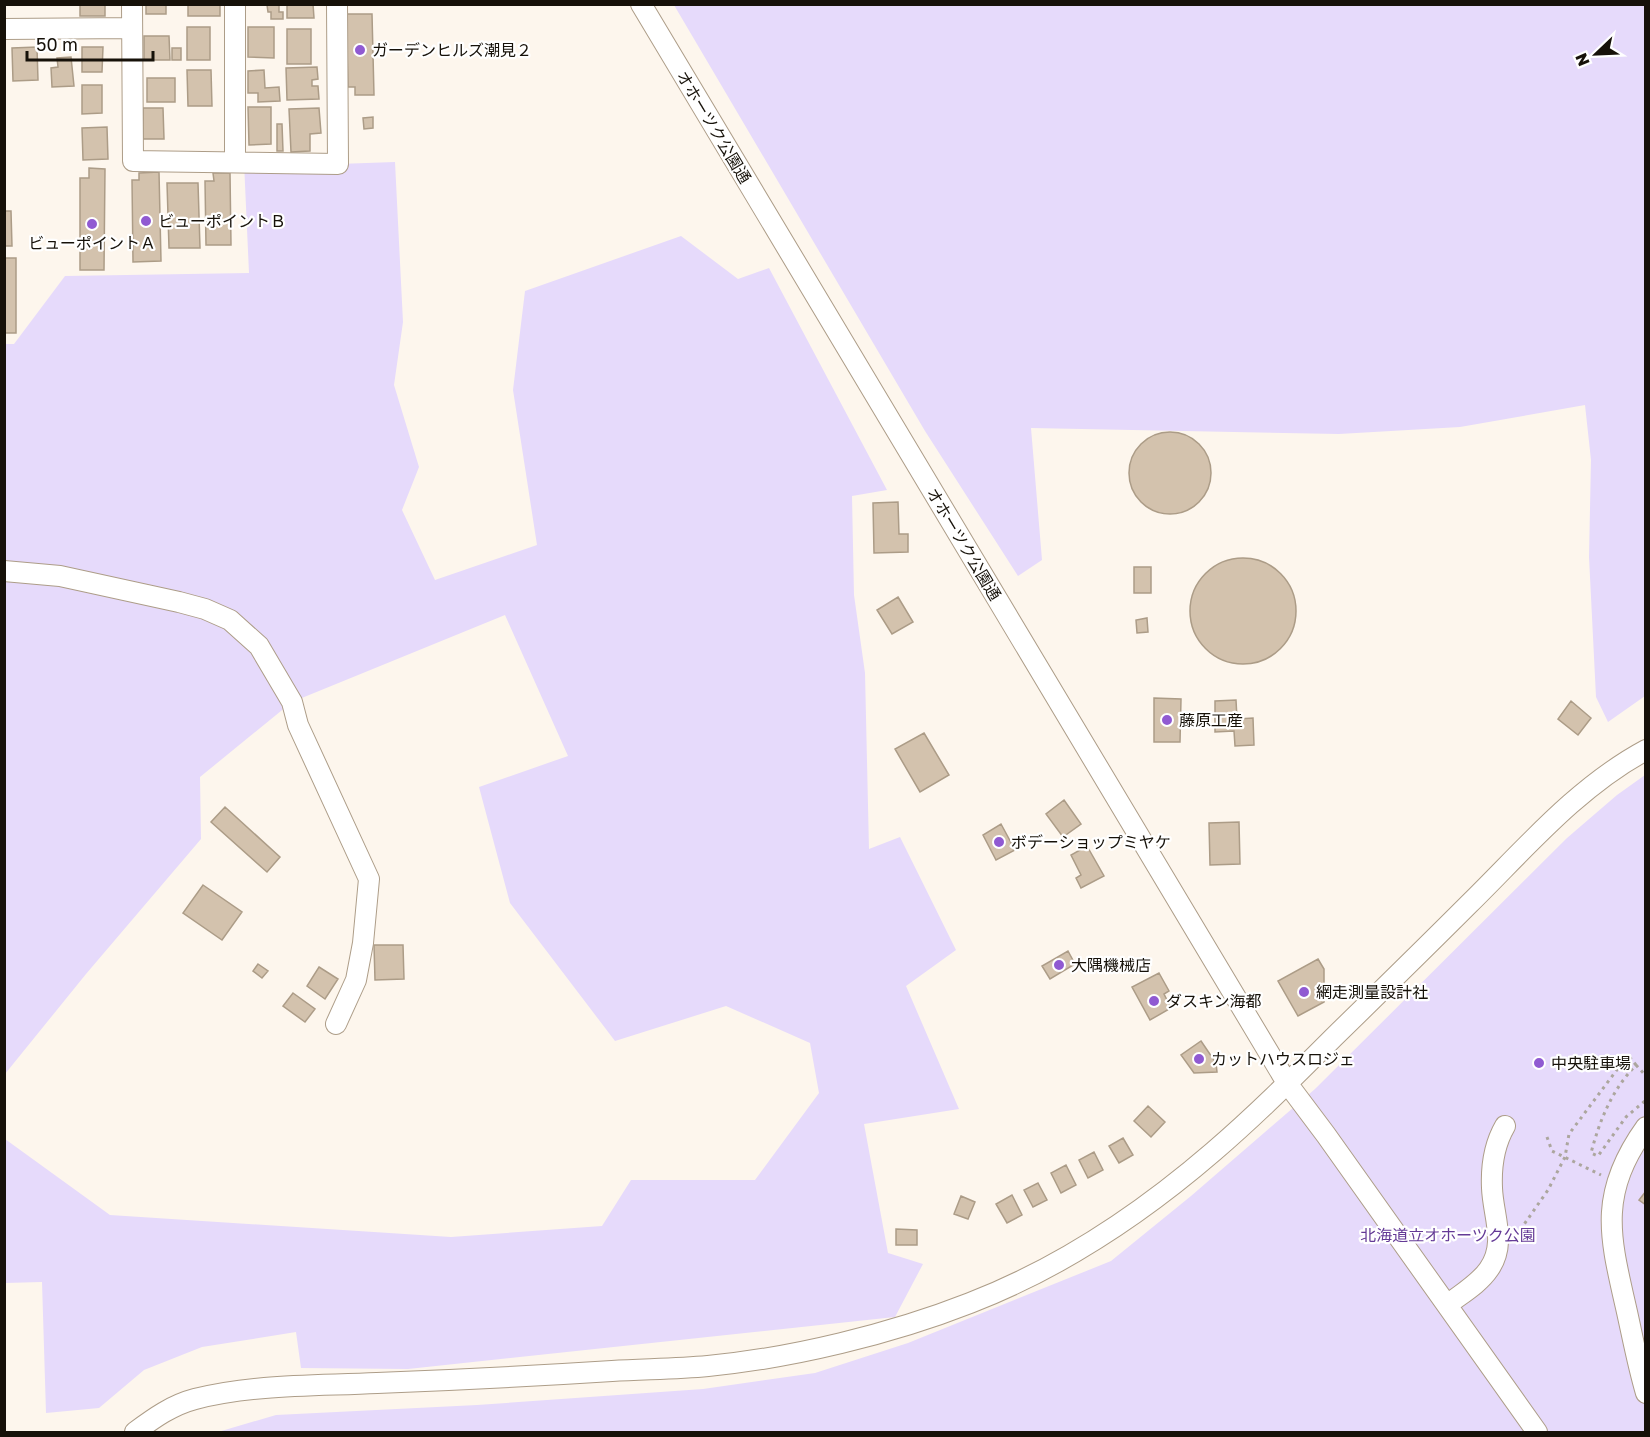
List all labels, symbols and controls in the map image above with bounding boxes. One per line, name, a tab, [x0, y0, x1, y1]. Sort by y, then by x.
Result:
scale bar	[27, 24, 153, 62]
north arrow	[1566, 24, 1626, 84]
text: 50 m	[36, 33, 78, 55]
place label: ガーデンヒルズ潮見２	[372, 40, 532, 60]
marker: ガーデンヒルズ潮見２	[353, 43, 367, 57]
text: N	[1571, 50, 1594, 69]
street label: オホーツク公園通	[673, 67, 755, 187]
place label: ビューポイントＢ	[158, 211, 286, 231]
marker: ビューポイントＢ	[139, 214, 153, 228]
marker: ビューポイントＡ	[85, 217, 99, 231]
place label: ビューポイントＡ	[28, 233, 156, 253]
street label: オホーツク公園通	[923, 484, 1005, 604]
place label: 藤原工産	[1179, 710, 1243, 730]
marker: 藤原工産	[1160, 713, 1174, 727]
place label: ボデーショップミヤケ	[1011, 832, 1171, 852]
marker: ボデーショップミヤケ	[992, 835, 1006, 849]
place label: 大隅機械店	[1071, 955, 1151, 975]
marker: 大隅機械店	[1052, 958, 1066, 972]
place label: 網走測量設計社	[1316, 982, 1428, 1002]
marker: 網走測量設計社	[1297, 985, 1311, 999]
place label: ダスキン海都	[1166, 991, 1262, 1011]
marker: ダスキン海都	[1147, 994, 1161, 1008]
place label: カットハウスロジェ	[1211, 1049, 1355, 1069]
marker: カットハウスロジェ	[1192, 1052, 1206, 1066]
place label: 中央駐車場	[1551, 1053, 1631, 1073]
marker: 中央駐車場	[1532, 1056, 1546, 1070]
park label: 北海道立オホーツク公園	[1360, 1225, 1536, 1245]

